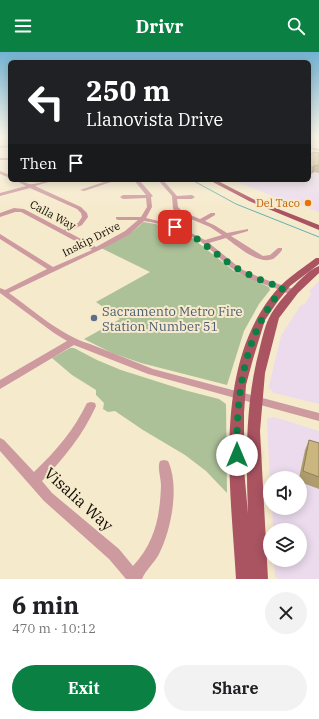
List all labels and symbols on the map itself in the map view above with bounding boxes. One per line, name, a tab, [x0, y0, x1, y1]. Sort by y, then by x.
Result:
place label: Del Taco	[256, 196, 300, 210]
street label: Calla Way	[28, 197, 78, 233]
marker: Del Taco	[303, 198, 313, 208]
pin	[158, 210, 192, 244]
street label: Inskip Drive	[60, 218, 122, 260]
place label: Sacramento Metro Fire Station Number 51	[102, 303, 243, 335]
marker: Sacramento Metro Fire Station Number 51	[89, 313, 99, 323]
position arrow	[216, 434, 258, 476]
street label: Visalia Way	[40, 463, 118, 535]

